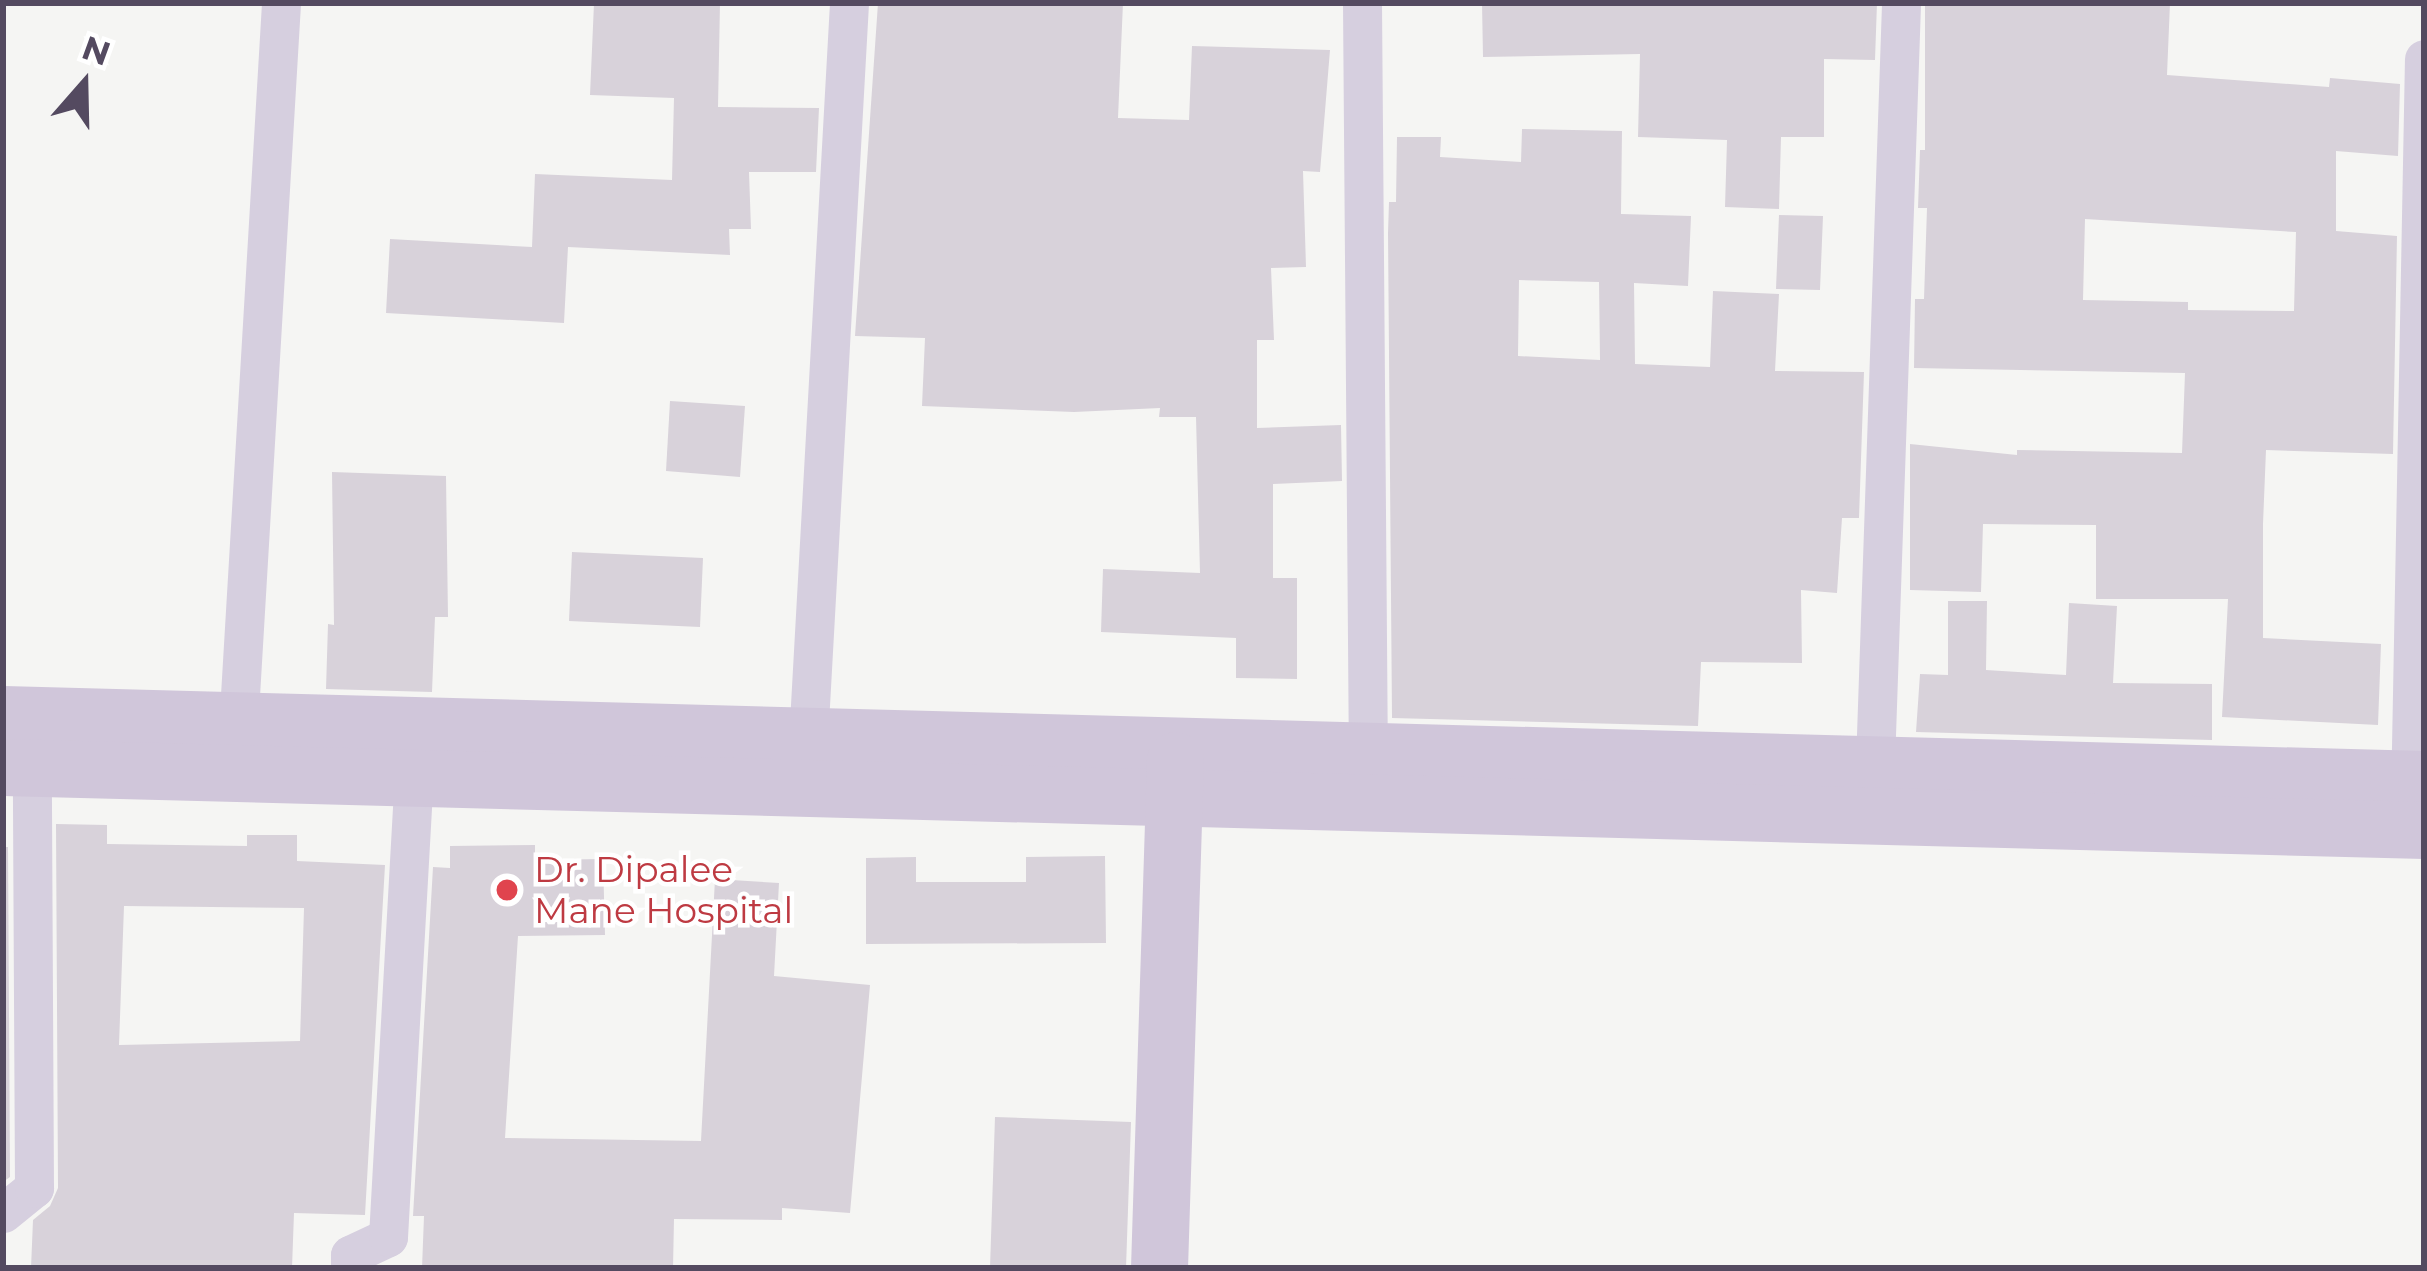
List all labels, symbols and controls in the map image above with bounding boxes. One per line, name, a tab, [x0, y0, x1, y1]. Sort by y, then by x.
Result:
north arrow	[24, 24, 144, 144]
text: N	[77, 27, 116, 74]
place label: Dr. Dipalee Mane Hospital	[534, 847, 793, 932]
marker: Dr. Dipalee Mane Hospital	[491, 874, 523, 906]

